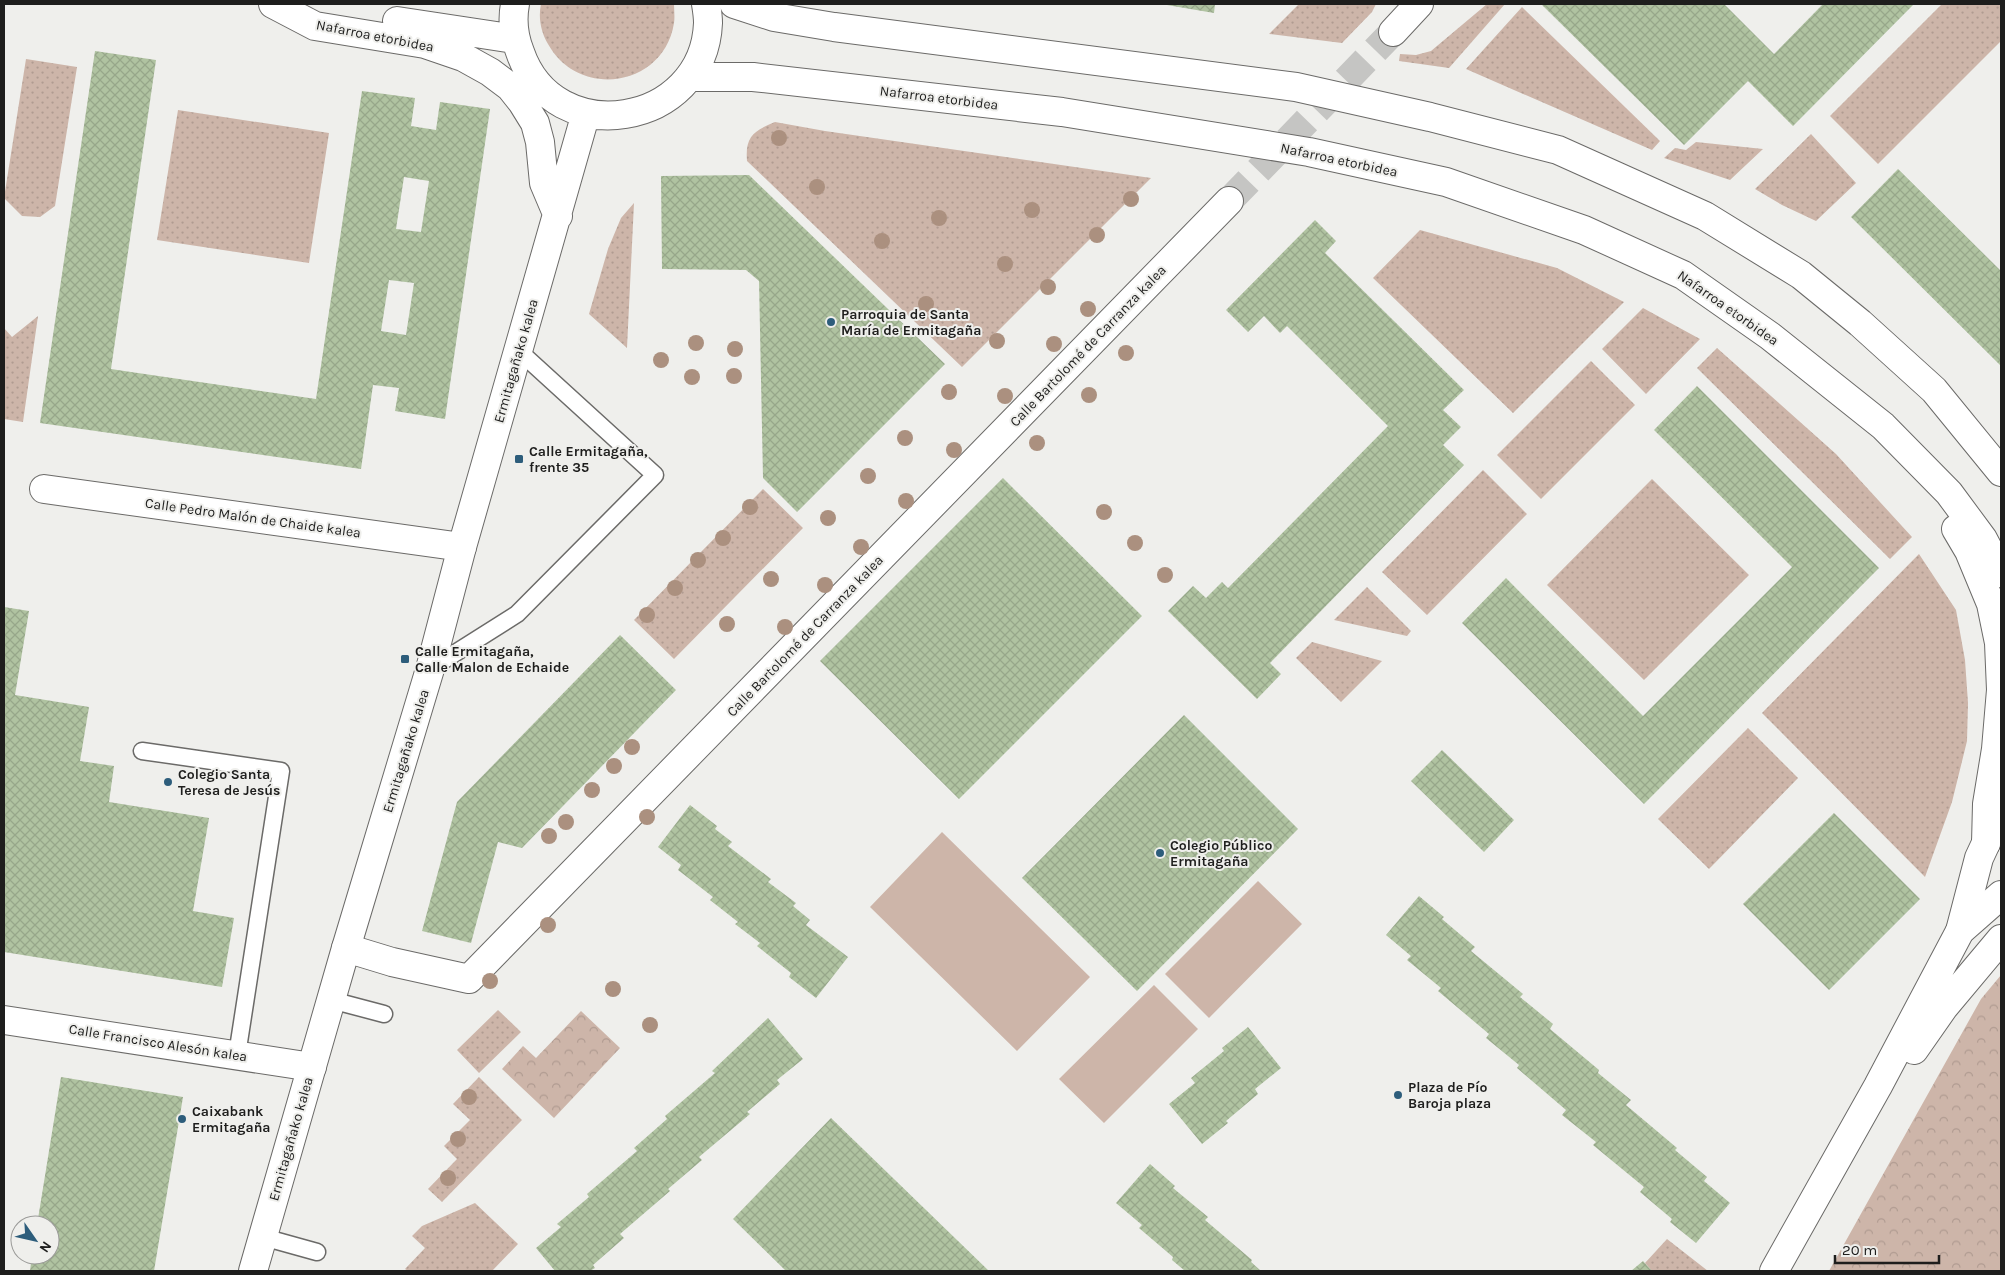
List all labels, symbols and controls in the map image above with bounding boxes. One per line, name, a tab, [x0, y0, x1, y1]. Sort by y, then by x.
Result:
street label: Nafarroa etorbidea	[315, 16, 435, 56]
street label: Nafarroa etorbidea	[879, 82, 999, 114]
street label: Nafarroa etorbidea	[1279, 139, 1399, 181]
street label: Calle Bartolomé de Carranza kalea	[1006, 262, 1170, 430]
street label: Nafarroa etorbidea	[1674, 267, 1782, 349]
street label: Ermitagañako kalea	[490, 297, 542, 425]
place label: Parroquia de Santa María de Ermitagaña	[841, 306, 981, 339]
marker: Parroquia de Santa María de Ermitagaña	[825, 316, 837, 328]
place label: Calle Ermitagaña, frente 35	[529, 443, 648, 476]
marker: Calle Ermitagaña, frente 35	[513, 453, 525, 465]
street label: Calle Pedro Malón de Chaide kalea	[144, 494, 362, 542]
street label: Calle Bartolomé de Carranza kalea	[723, 552, 887, 720]
place label: Calle Ermitagaña, Calle Malon de Echaide	[415, 643, 569, 676]
marker: Calle Ermitagaña, Calle Malon de Echaide	[399, 653, 411, 665]
street label: Ermitagañako kalea	[379, 687, 433, 815]
place label: Colegio Santa Teresa de Jesús	[178, 766, 280, 799]
marker: Colegio Santa Teresa de Jesús	[162, 776, 174, 788]
place label: Colegio Público Ermitagaña	[1170, 837, 1272, 870]
marker: Colegio Público Ermitagaña	[1154, 847, 1166, 859]
street label: Calle Francisco Alesón kalea	[68, 1020, 248, 1066]
street label: Ermitagañako kalea	[265, 1075, 317, 1203]
place label: Plaza de Pío Baroja plaza	[1408, 1079, 1491, 1112]
marker: Plaza de Pío Baroja plaza	[1392, 1089, 1404, 1101]
place label: Caixabank Ermitagaña	[192, 1103, 271, 1136]
marker: Caixabank Ermitagaña	[176, 1113, 188, 1125]
north arrow	[10, 1215, 60, 1265]
scale bar	[1835, 1232, 1939, 1264]
text: N	[36, 1238, 55, 1256]
text: 20 m	[1842, 1241, 1877, 1259]

